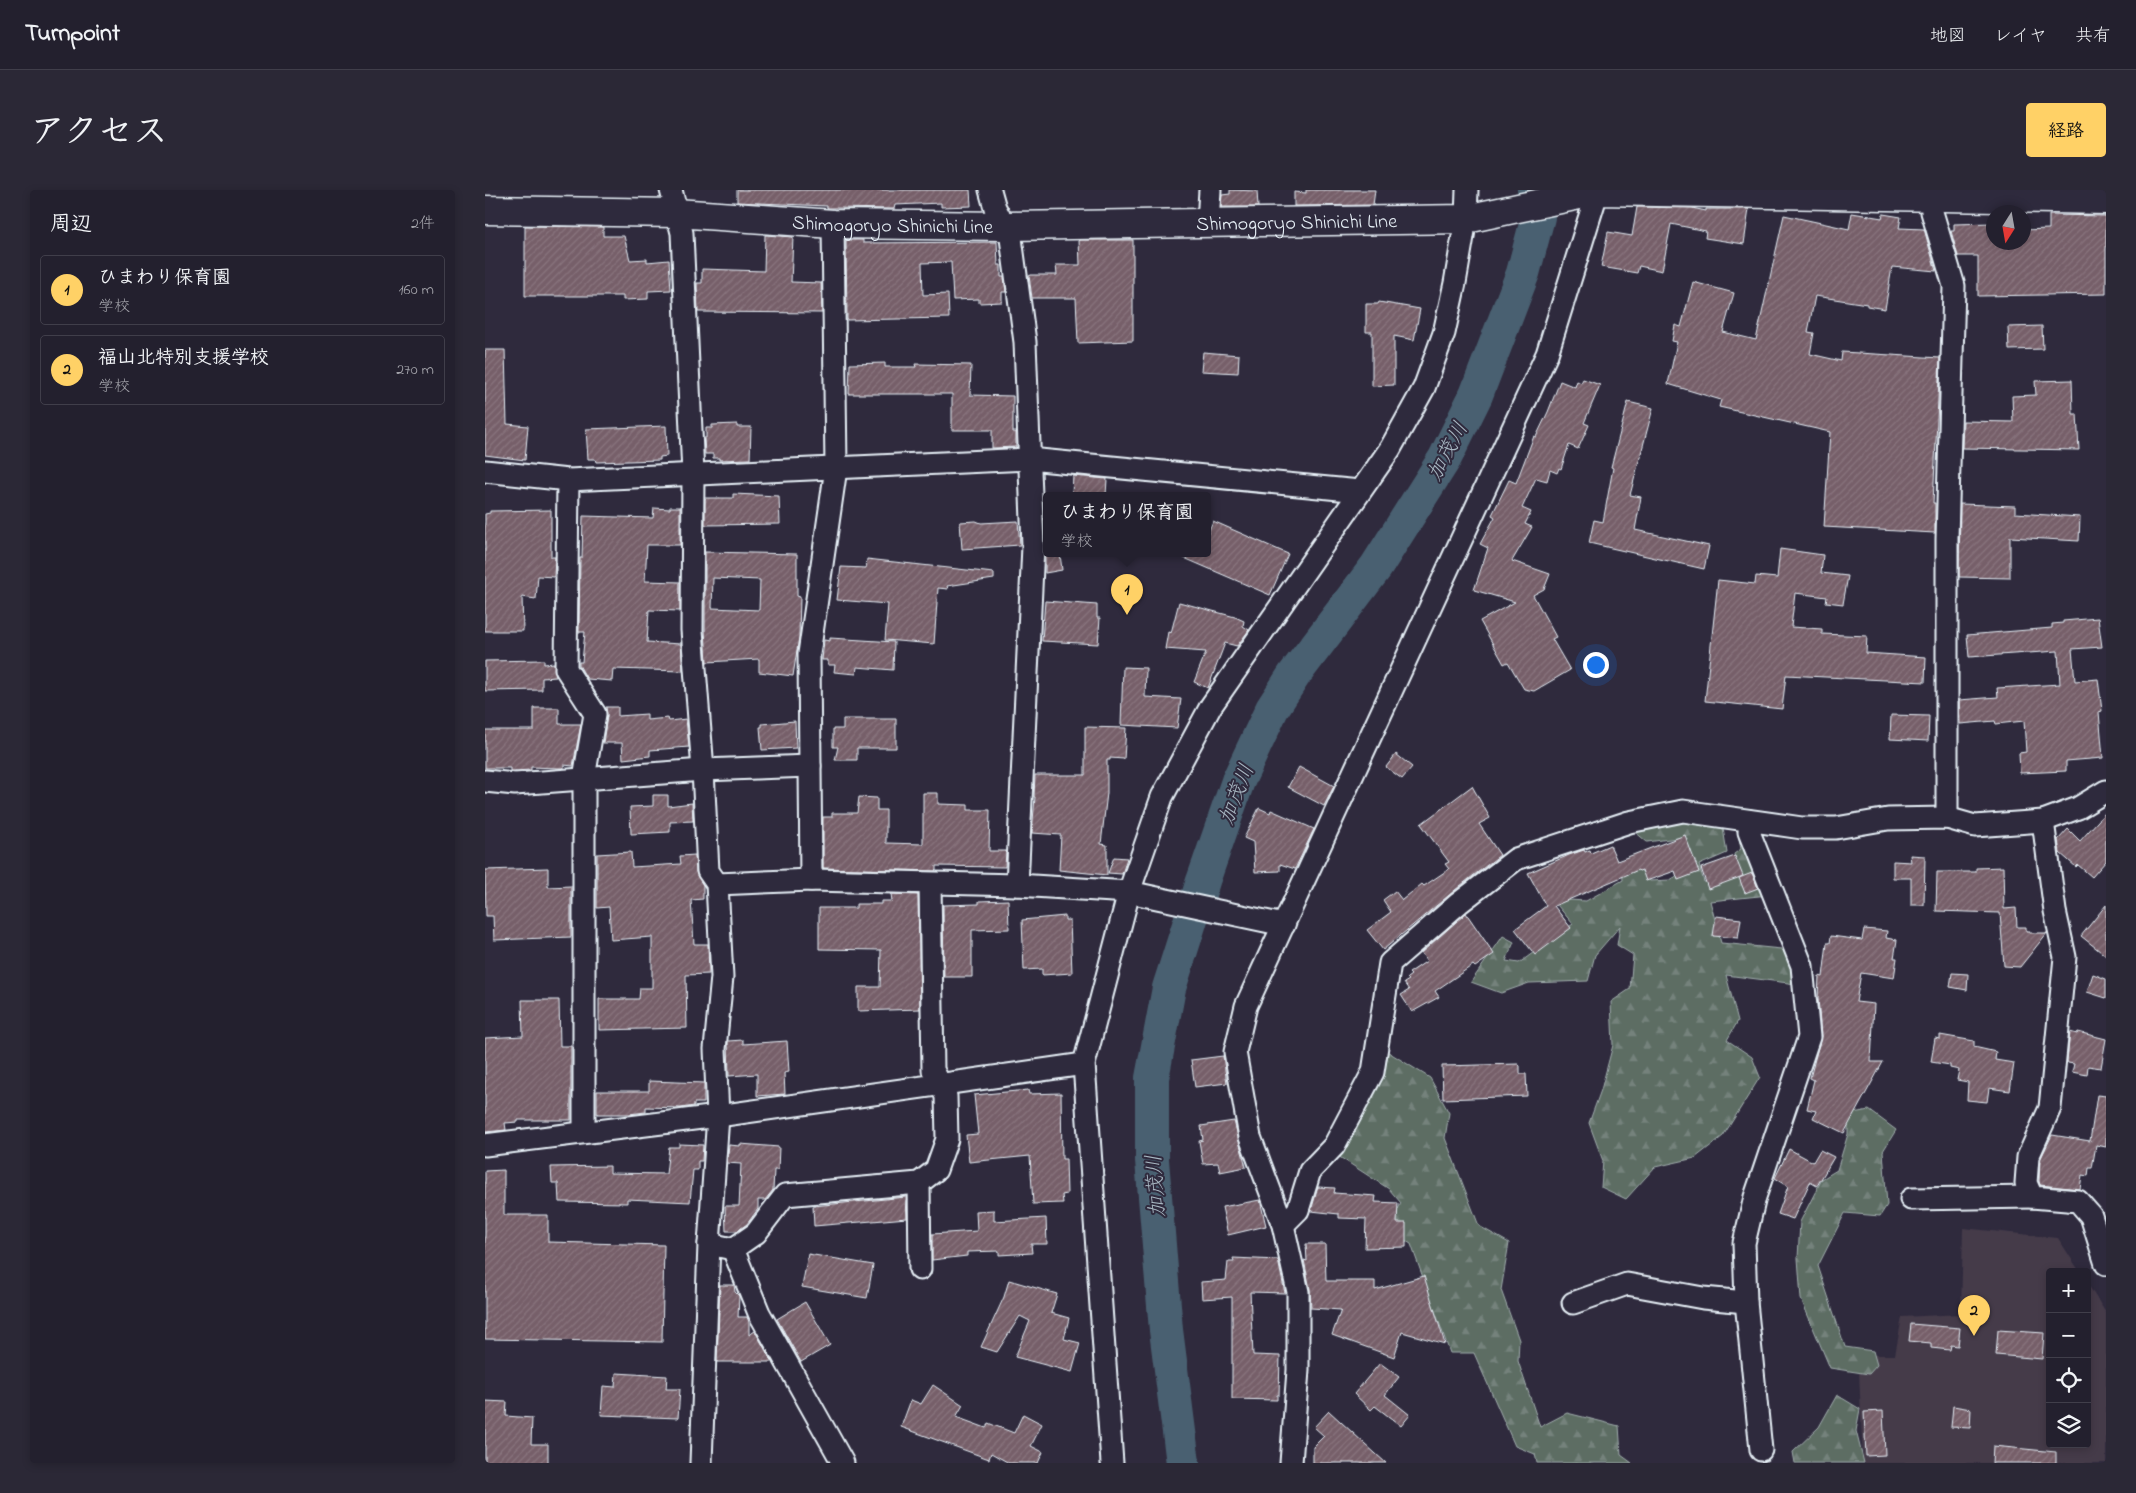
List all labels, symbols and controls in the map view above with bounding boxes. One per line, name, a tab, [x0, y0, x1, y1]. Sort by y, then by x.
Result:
text: Turnpoint	[25, 17, 120, 52]
text: 地図	[1930, 24, 1966, 50]
text: レイヤ	[1994, 24, 2047, 50]
text: 共有	[2075, 24, 2111, 50]
button: 経路	[2026, 103, 2106, 157]
text: アクセス	[30, 108, 168, 159]
north arrow	[1986, 205, 2031, 250]
street label: Shimogoryo Shinichi Line	[1196, 208, 1397, 240]
street label: Shimogoryo Shinichi Line	[791, 209, 993, 243]
text: 周辺	[50, 210, 92, 240]
text: 2件	[411, 212, 435, 236]
text: ひまわり保育園	[98, 265, 231, 292]
text: 1	[64, 278, 70, 302]
text: 160 m	[399, 278, 434, 302]
text: 学校	[98, 295, 130, 319]
text: 福山北特別支援学校	[98, 345, 269, 372]
text: 2	[63, 358, 71, 382]
text: 270 m	[396, 358, 434, 382]
text: 学校	[98, 375, 130, 399]
water label: 加茂川	[1421, 417, 1477, 487]
popup	[1043, 492, 1211, 557]
text: ひまわり保育園	[1060, 500, 1194, 527]
text: 学校	[1060, 530, 1093, 554]
pin: 1	[1111, 574, 1143, 615]
your location	[1583, 652, 1609, 678]
water label: 加茂川	[1213, 760, 1263, 830]
water label: 加茂川	[1140, 1153, 1174, 1218]
map controls	[2046, 1268, 2091, 1448]
button: +	[2046, 1268, 2091, 1313]
pin: 2	[1958, 1295, 1990, 1336]
button: −	[2046, 1313, 2091, 1358]
button: locate	[2046, 1358, 2091, 1403]
button: layers	[2046, 1403, 2091, 1448]

